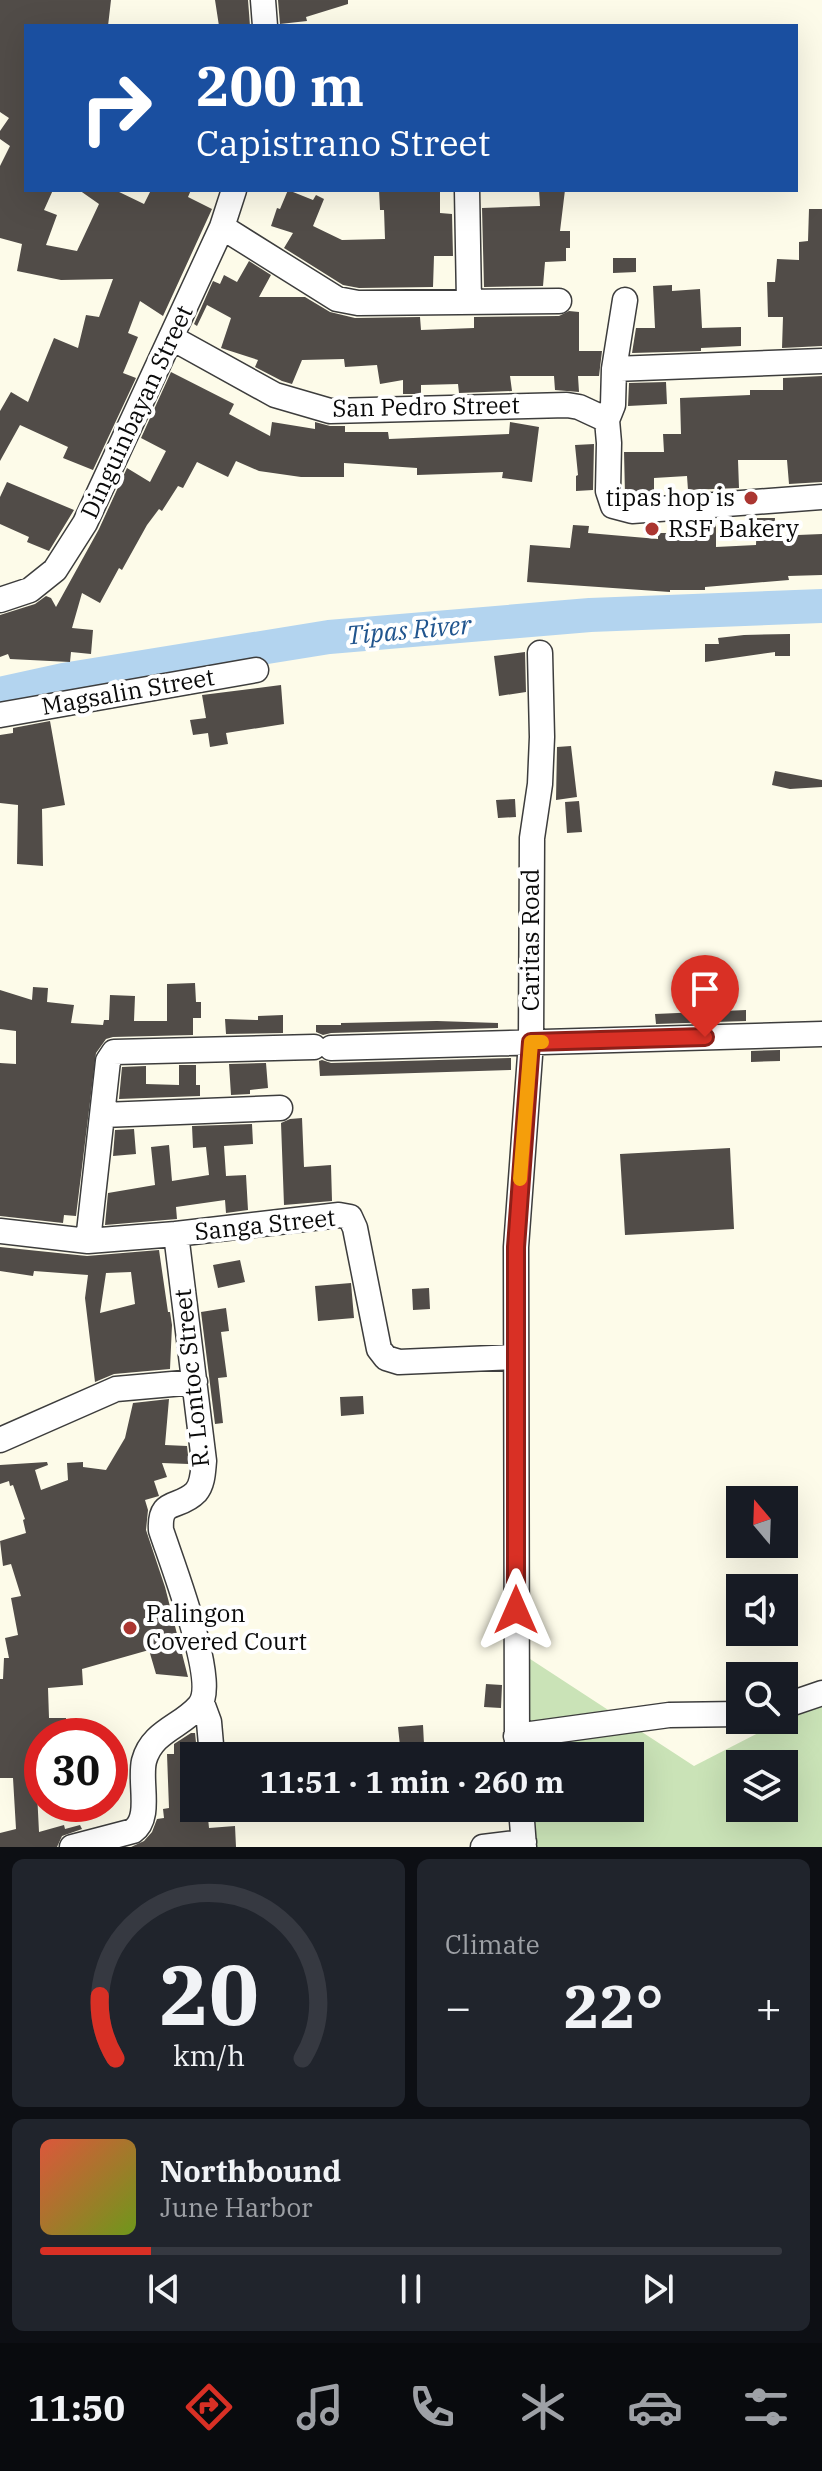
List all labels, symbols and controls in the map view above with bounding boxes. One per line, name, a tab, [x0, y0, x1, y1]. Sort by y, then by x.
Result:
text: 200 m	[196, 49, 364, 121]
icon: right	[64, 56, 168, 160]
text: Capistrano Street	[196, 119, 490, 166]
street label: Dinguinbayan Street	[73, 300, 200, 523]
street label: San Pedro Street	[332, 388, 520, 424]
place label: tipas hop is	[606, 481, 735, 513]
marker: tipas hop is	[742, 489, 760, 507]
place label: RSF Bakery	[668, 512, 799, 544]
marker: RSF Bakery	[643, 520, 661, 538]
water label: Tipas River	[345, 607, 473, 651]
street label: Magsalin Street	[39, 660, 217, 722]
street label: Caritas Road	[514, 869, 546, 1011]
pin	[671, 955, 739, 1037]
icon: arrive	[683, 967, 727, 1011]
street label: Sanga Street	[193, 1201, 337, 1247]
street label: R. Lontoc Street	[166, 1287, 216, 1469]
north arrow	[726, 1486, 798, 1558]
map controls	[726, 1486, 798, 1822]
position arrow	[474, 1568, 558, 1652]
button: sound	[726, 1574, 798, 1646]
place label: Palingon Covered Court	[146, 1597, 307, 1657]
marker: Palingon Covered Court	[121, 1619, 139, 1637]
button: search	[726, 1662, 798, 1734]
speed limit sign: 30	[24, 1718, 128, 1822]
button: layers	[726, 1750, 798, 1822]
text: 11:51 · 1 min · 260 m	[260, 1762, 564, 1801]
text: Climate	[445, 1927, 540, 1961]
text: 20	[159, 1940, 258, 2048]
text: 22°	[563, 1966, 664, 2045]
text: −	[445, 1978, 471, 2035]
text: +	[756, 1978, 782, 2035]
text: km/h	[172, 2037, 245, 2074]
text: Northbound	[160, 2151, 341, 2190]
text: June Harbor	[160, 2190, 313, 2224]
icon: previous	[142, 2267, 186, 2311]
icon: pause	[389, 2267, 433, 2311]
icon: next	[636, 2267, 680, 2311]
icon: directions	[181, 2379, 237, 2435]
icon: music	[292, 2379, 348, 2435]
icon: phone	[404, 2379, 460, 2435]
icon: climate	[515, 2379, 571, 2435]
icon: car	[627, 2379, 683, 2435]
icon: filters	[738, 2379, 794, 2435]
text: 11:50	[28, 2384, 125, 2431]

